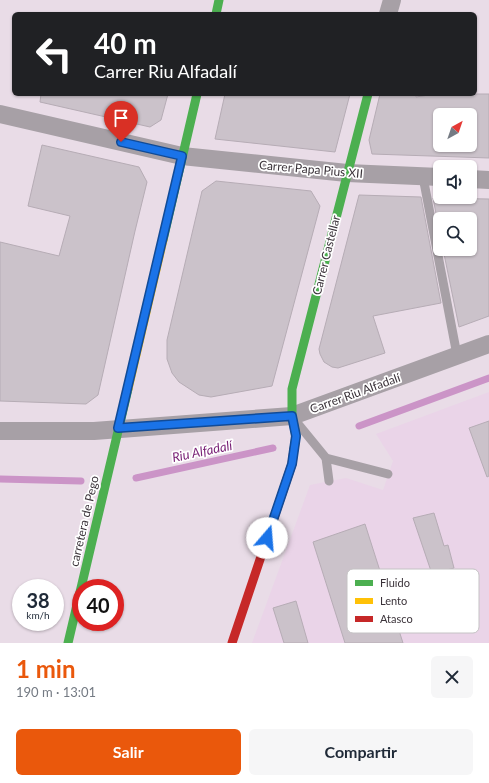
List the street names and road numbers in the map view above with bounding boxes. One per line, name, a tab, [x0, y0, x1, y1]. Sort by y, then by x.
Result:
street label: Carrer Papa Pius XII	[258, 157, 364, 181]
street label: Carrer Castellar	[309, 213, 343, 296]
street label: Carrer Riu Alfadalí	[308, 369, 403, 416]
street label: carretera de Pego	[66, 474, 102, 568]

